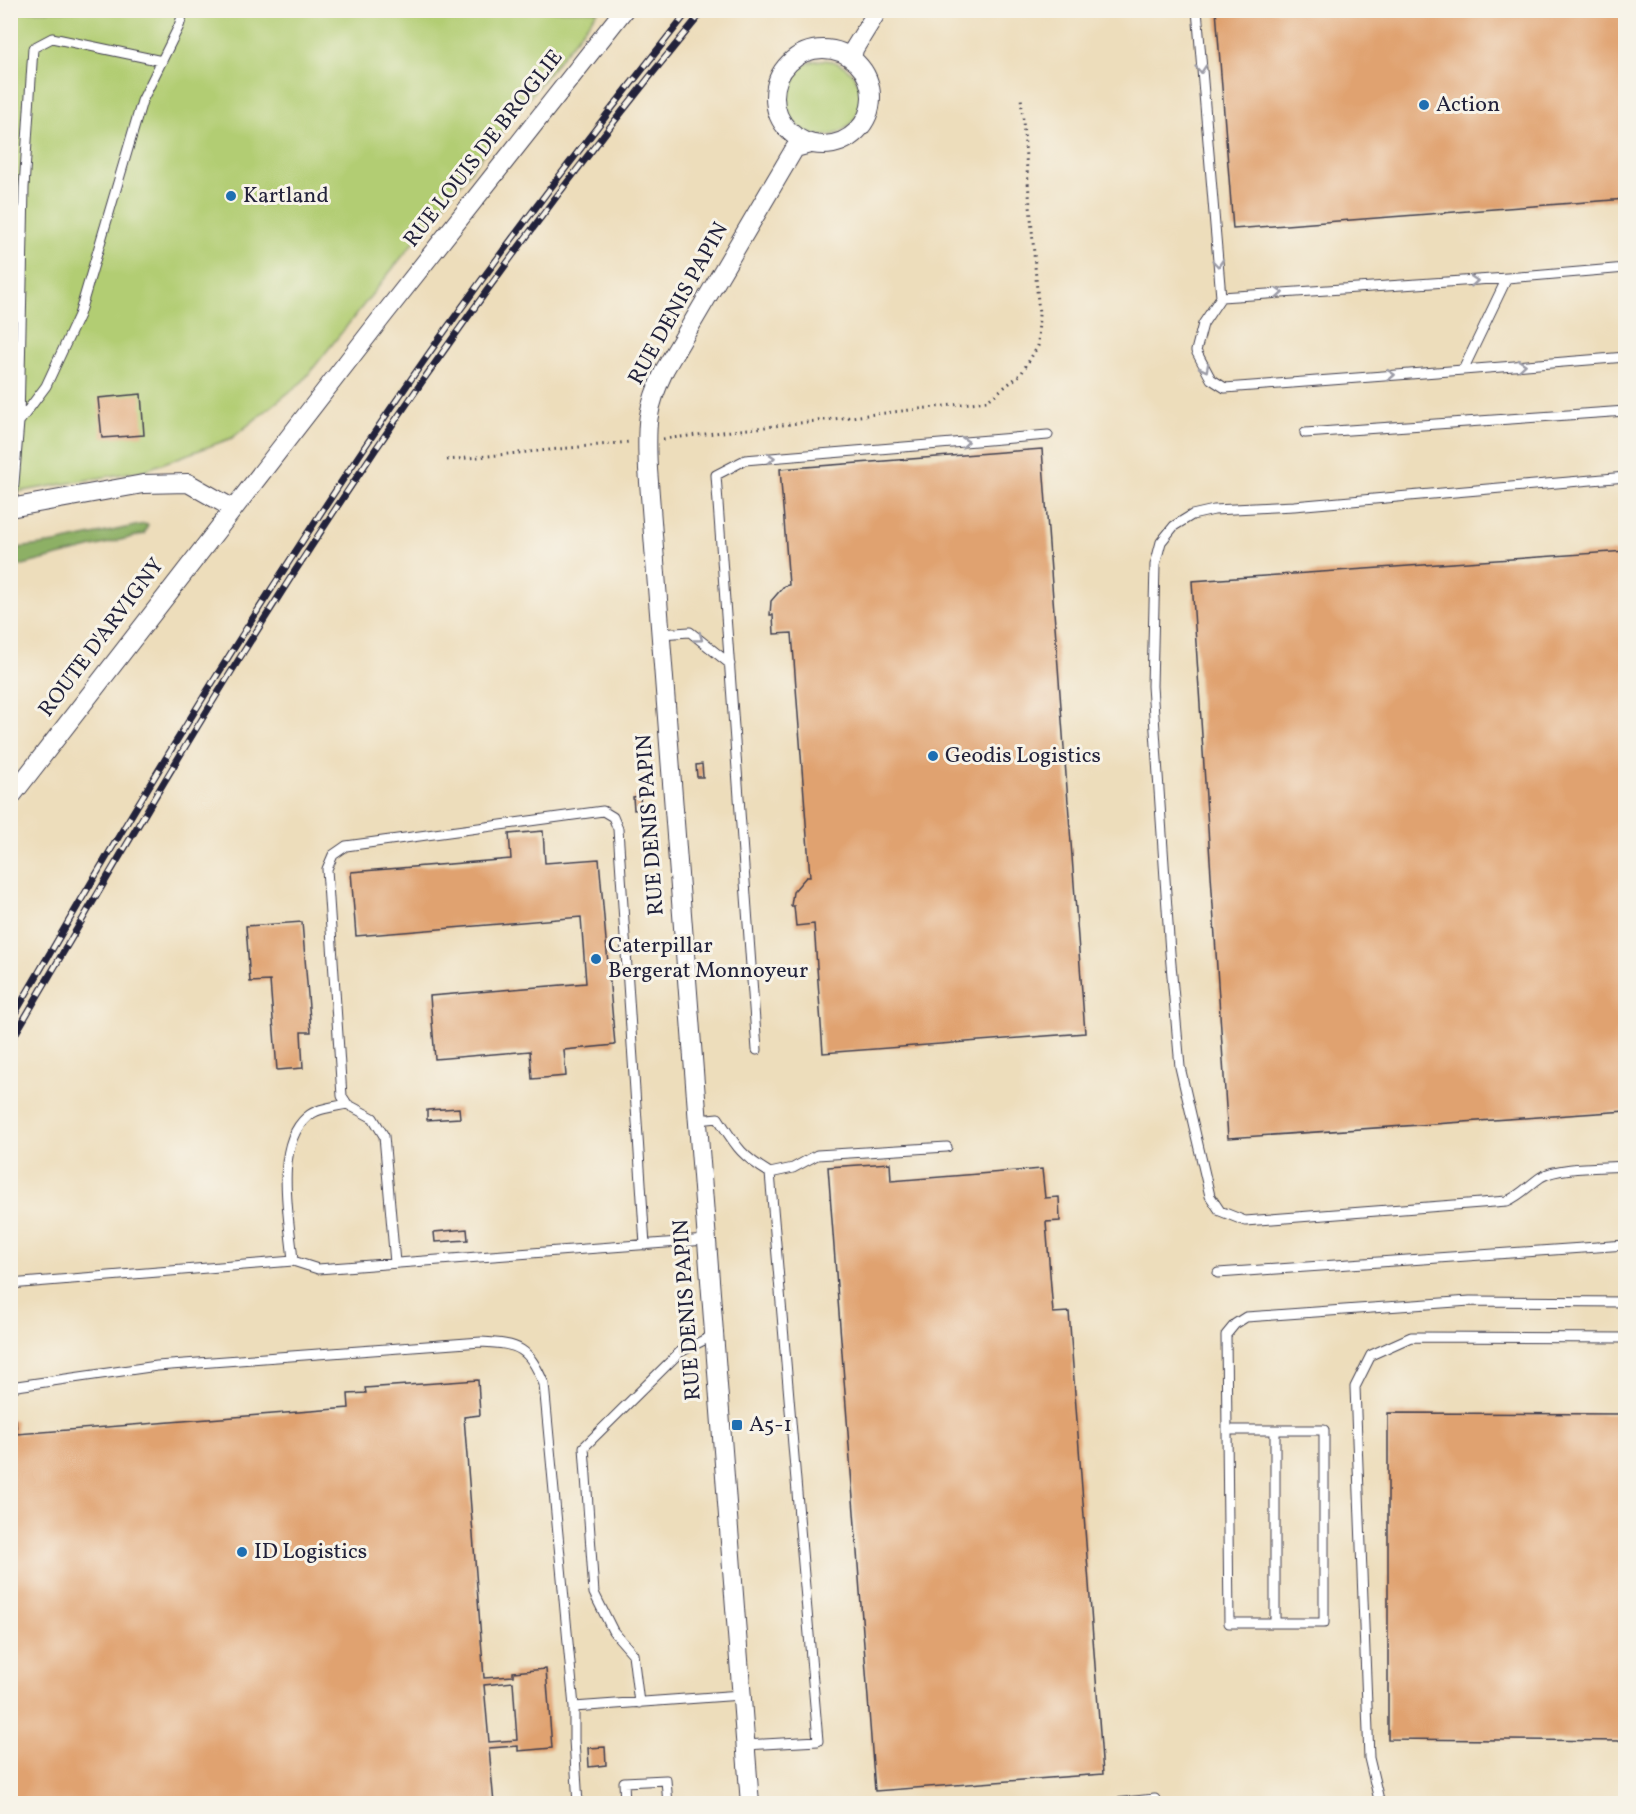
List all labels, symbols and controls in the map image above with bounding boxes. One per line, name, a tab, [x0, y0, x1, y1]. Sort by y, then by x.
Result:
street label: RUE LOUIS DE BROGLIE	[397, 44, 571, 254]
one-way arrow	[1195, 64, 1208, 73]
place label: Action	[1436, 90, 1500, 121]
marker: Action	[1417, 98, 1431, 112]
place label: Kartland	[243, 181, 329, 212]
marker: Kartland	[224, 189, 238, 203]
street label: RUE DENIS PAPIN	[621, 217, 737, 391]
one-way arrow	[1211, 259, 1224, 268]
one-way arrow	[1469, 274, 1478, 287]
one-way arrow	[1275, 287, 1284, 300]
one-way arrow	[1517, 359, 1526, 372]
one-way arrow	[1198, 362, 1210, 373]
one-way arrow	[1386, 369, 1395, 382]
one-way arrow	[960, 436, 969, 449]
one-way arrow	[766, 451, 775, 464]
street label: ROUTE D'ARVIGNY	[32, 552, 172, 724]
one-way arrow	[692, 631, 703, 642]
street label: RUE DENIS PAPIN	[629, 733, 673, 917]
place label: Geodis Logistics	[945, 741, 1101, 772]
marker: Geodis Logistics	[926, 749, 940, 763]
place label: Caterpillar Bergerat Monnoyeur	[608, 931, 808, 987]
marker: Caterpillar Bergerat Monnoyeur	[589, 952, 603, 966]
street label: RUE DENIS PAPIN	[666, 1218, 710, 1402]
place label: A5-1	[749, 1410, 792, 1441]
marker: A5-1	[730, 1418, 744, 1432]
place label: ID Logistics	[254, 1537, 367, 1568]
marker: ID Logistics	[235, 1545, 249, 1559]

